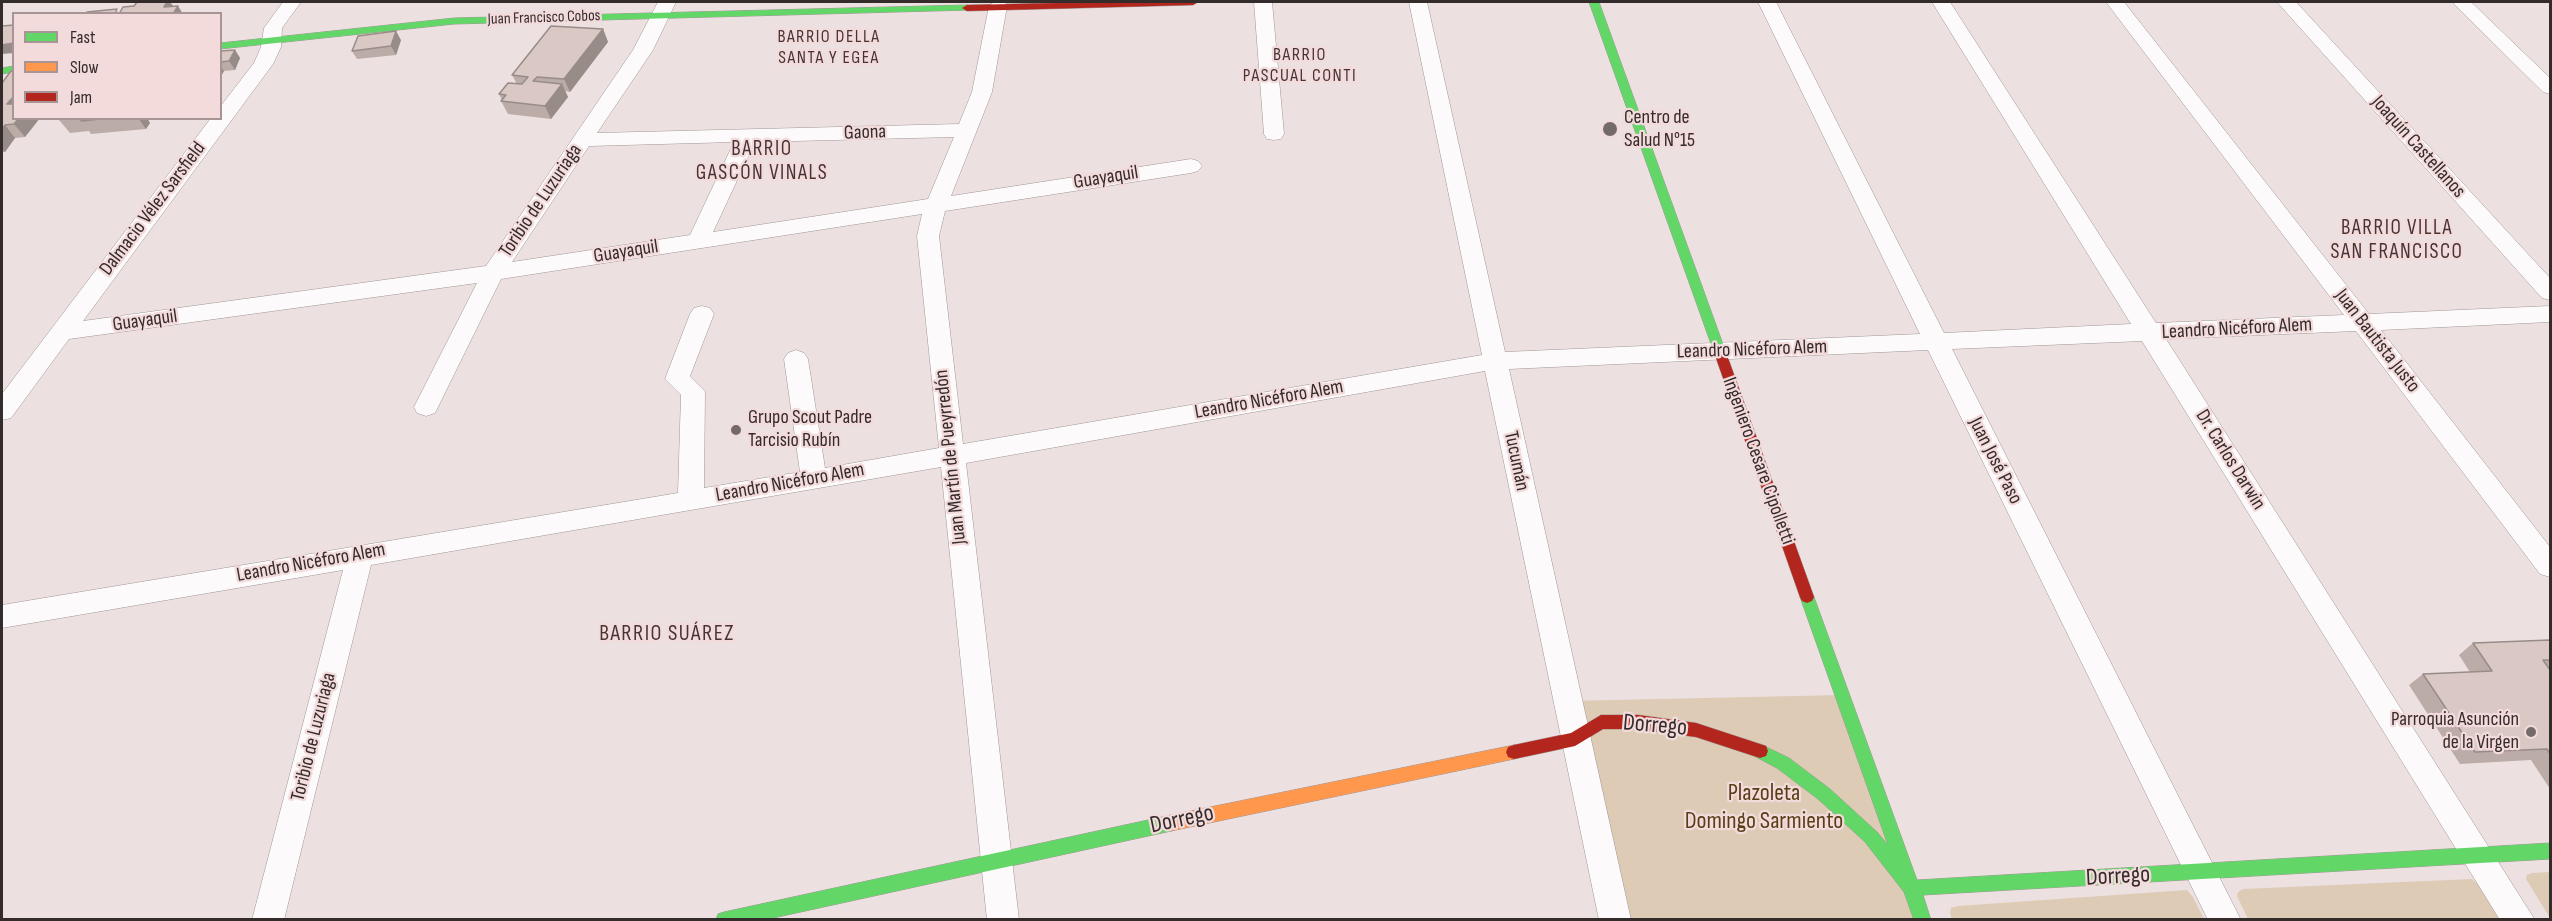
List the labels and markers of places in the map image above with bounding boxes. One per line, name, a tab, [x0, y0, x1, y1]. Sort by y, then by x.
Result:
place label: Centro de Salud N°15	[1624, 106, 1695, 153]
marker: Centro de Salud N°15	[1601, 120, 1619, 138]
place label: Grupo Scout Padre Tarcisio Rubín	[748, 406, 872, 453]
marker: Grupo Scout Padre Tarcisio Rubín	[729, 423, 743, 437]
place label: Parroquia Asunción de la Virgen	[2391, 708, 2519, 755]
marker: Parroquia Asunción de la Virgen	[2524, 725, 2538, 739]

